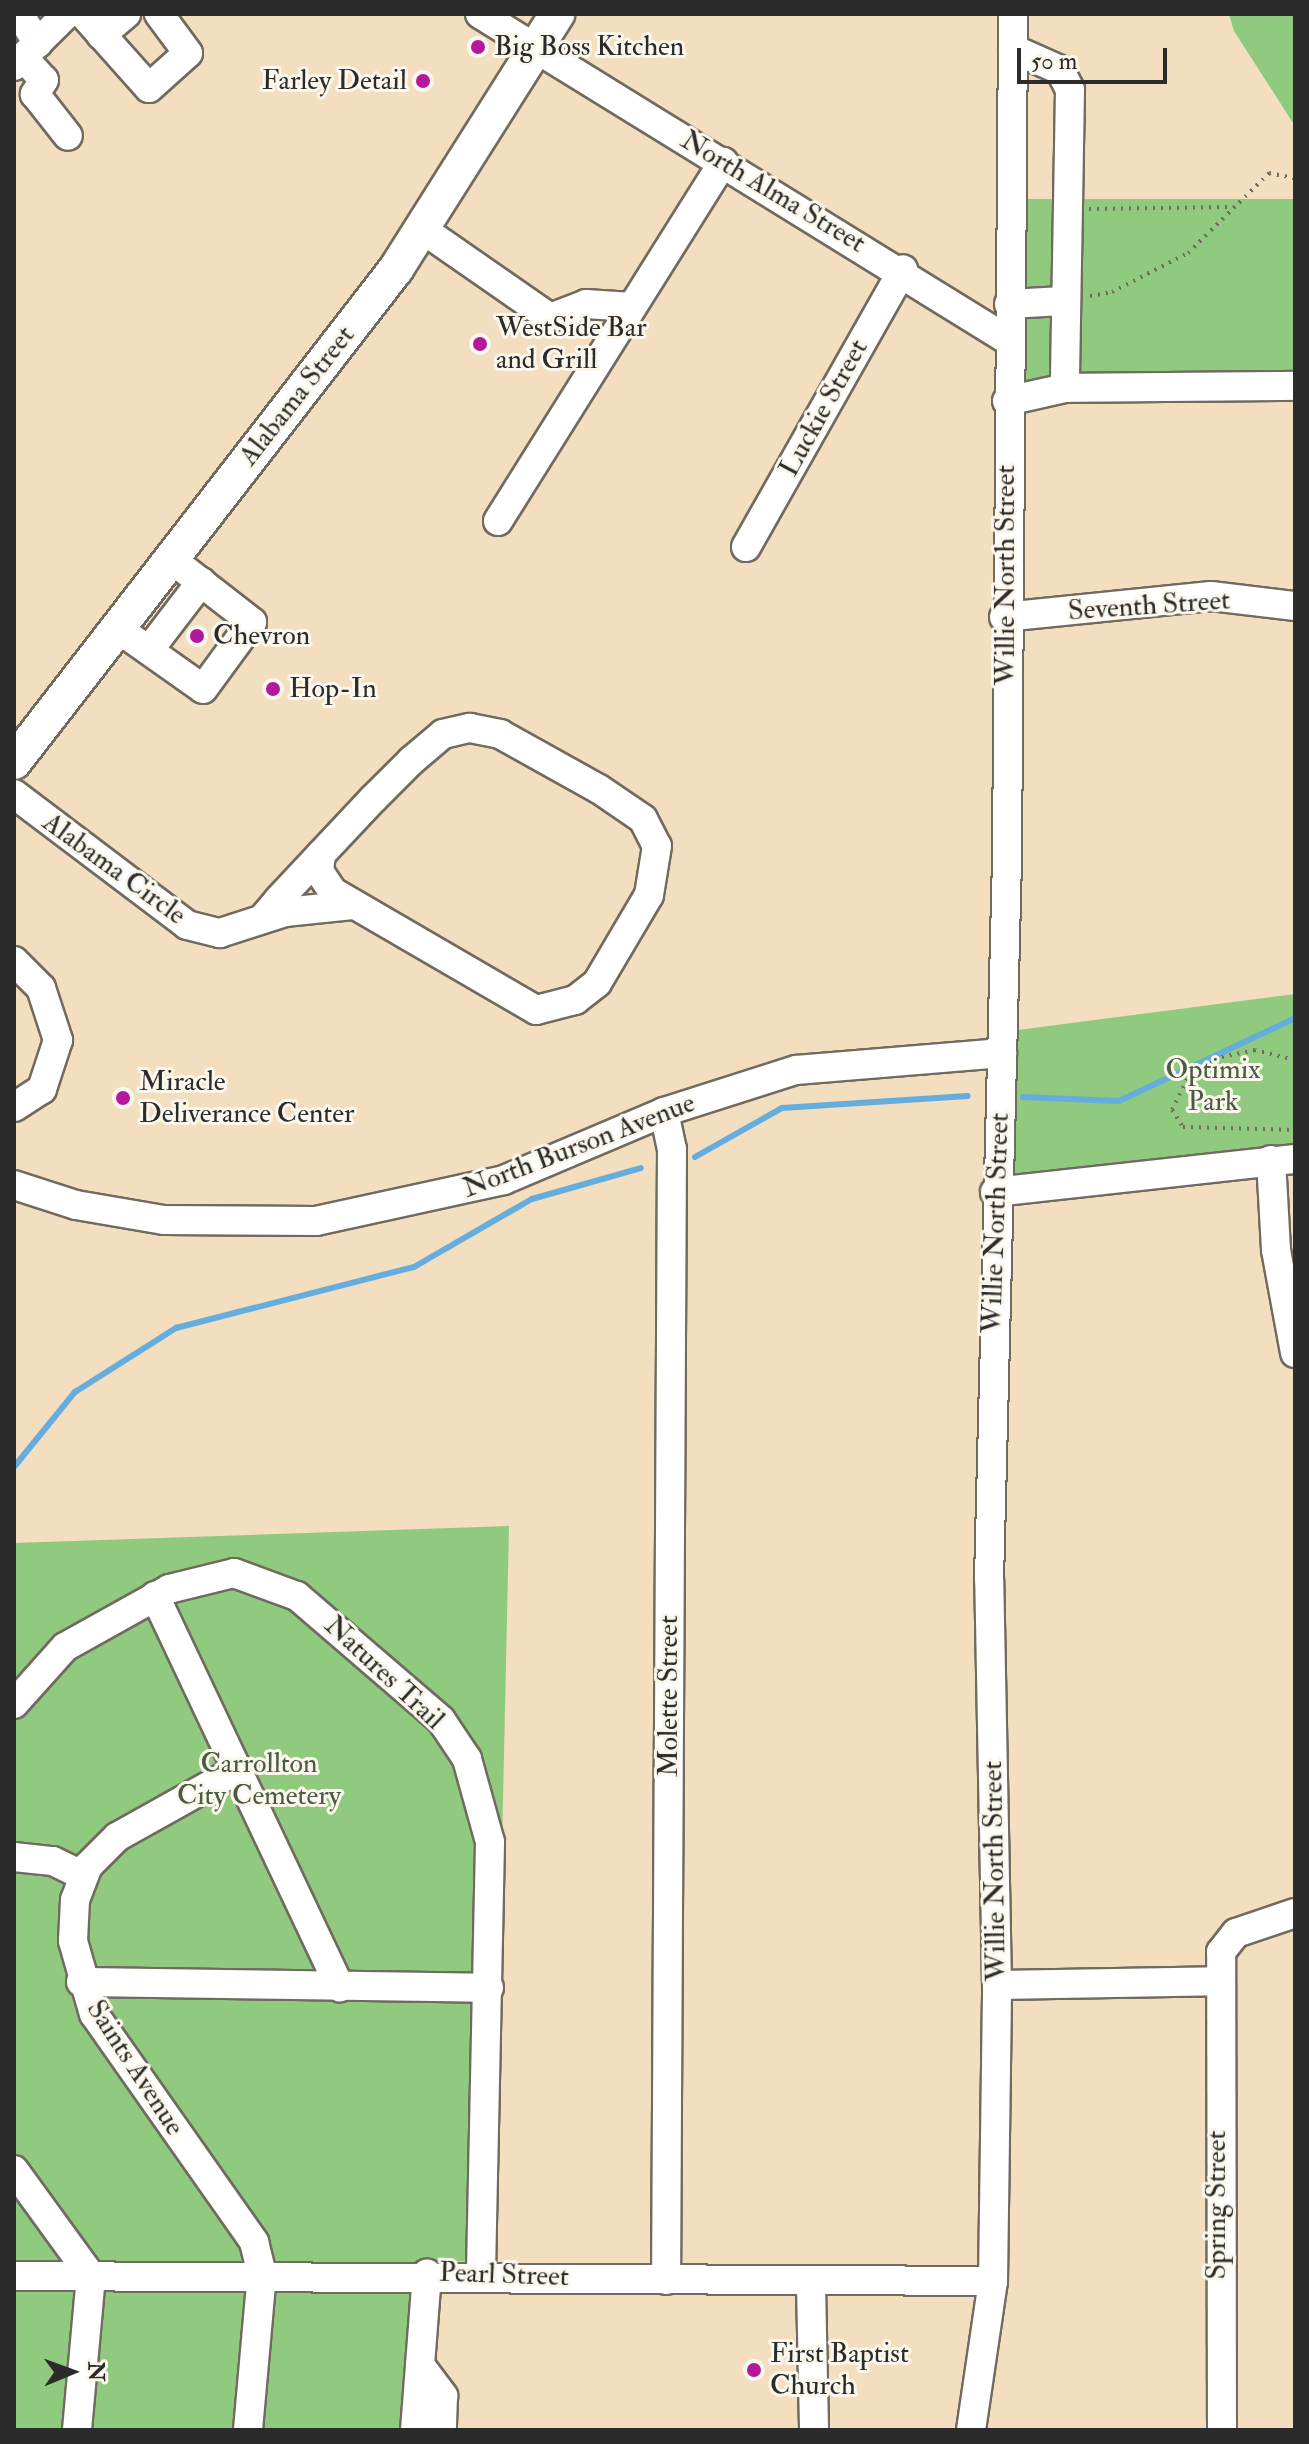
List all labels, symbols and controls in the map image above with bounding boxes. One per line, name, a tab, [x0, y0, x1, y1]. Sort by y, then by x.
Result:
place label: Big Boss Kitchen	[494, 30, 684, 64]
scale bar	[1021, 32, 1171, 82]
marker: Big Boss Kitchen	[469, 38, 487, 56]
text: 50 m	[1031, 46, 1077, 77]
place label: Farley Detail	[262, 64, 407, 98]
marker: Farley Detail	[414, 72, 432, 90]
street label: North Alma Street	[675, 124, 871, 260]
place label: WestSide Bar and Grill	[496, 311, 647, 377]
street label: Alabama Street	[232, 319, 362, 473]
street label: Luckie Street	[772, 333, 876, 483]
marker: WestSide Bar and Grill	[471, 335, 489, 353]
street label: Willie North Street	[989, 465, 1023, 685]
street label: Seventh Street	[1067, 584, 1231, 628]
place label: Chevron	[213, 619, 310, 653]
marker: Chevron	[188, 627, 206, 645]
place label: Hop-In	[289, 672, 377, 706]
marker: Hop-In	[264, 680, 282, 698]
street label: Alabama Circle	[36, 806, 192, 932]
park label: Optimix Park	[1165, 1053, 1261, 1119]
place label: Miracle Deliverance Center	[139, 1065, 354, 1131]
street label: North Burson Avenue	[458, 1086, 700, 1206]
marker: Miracle Deliverance Center	[114, 1089, 132, 1107]
street label: Willie North Street	[975, 1112, 1017, 1334]
street label: Natures Trail	[317, 1609, 451, 1737]
street label: Molette Street	[652, 1615, 686, 1777]
park label: Carrollton City Cemetery	[177, 1747, 341, 1813]
street label: Willie North Street	[976, 1760, 1014, 1982]
street label: Saints Avenue	[79, 1994, 191, 2142]
street label: Spring Street	[1200, 2130, 1234, 2280]
street label: Pearl Street	[439, 2256, 569, 2294]
north arrow	[32, 2332, 112, 2412]
place label: First Baptist Church	[770, 2337, 909, 2403]
text: N	[82, 2361, 110, 2382]
marker: First Baptist Church	[745, 2361, 763, 2379]

